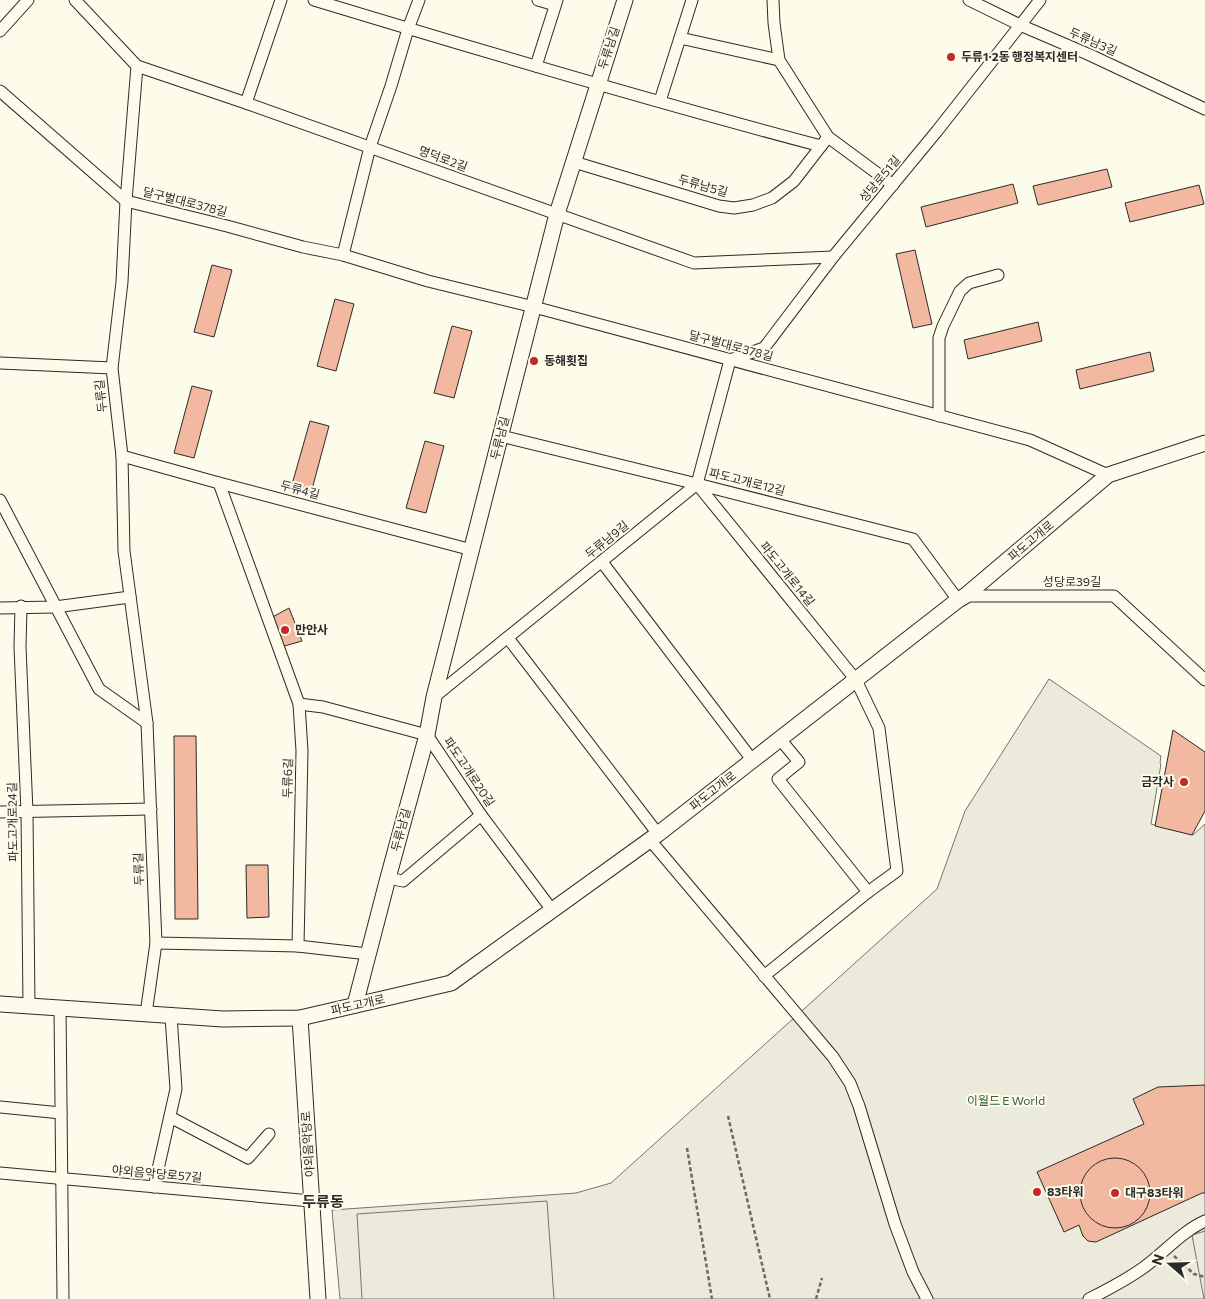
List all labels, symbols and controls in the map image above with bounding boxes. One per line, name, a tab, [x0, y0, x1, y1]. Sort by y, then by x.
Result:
street label: 두류남3길	[1067, 24, 1120, 58]
street label: 두류남길	[595, 25, 622, 71]
place label: 두류1·2동 행정복지센터	[961, 49, 1078, 63]
marker: 두류1·2동 행정복지센터	[945, 51, 957, 63]
street label: 명덕로2길	[417, 143, 470, 173]
street label: 성당로51길	[856, 152, 903, 204]
street label: 두류남5길	[677, 171, 730, 199]
street label: 달구벌대로378길	[142, 184, 229, 218]
street label: 달구벌대로378길	[688, 327, 775, 363]
place label: 동해횟집	[544, 353, 588, 367]
marker: 동해횟집	[528, 355, 540, 367]
street label: 두류길	[91, 379, 109, 413]
street label: 두류남길	[487, 415, 511, 461]
street label: 파도고개로12길	[708, 465, 787, 497]
street label: 두류4길	[279, 477, 322, 501]
street label: 파도고개로	[1005, 517, 1056, 563]
street label: 두류남9길	[582, 518, 631, 561]
street label: 파도고개로14길	[758, 538, 818, 608]
street label: 성당로39길	[1043, 574, 1101, 588]
place label: 만안사	[295, 622, 328, 636]
marker: 만안사	[279, 624, 291, 636]
street label: 파도고개로20길	[441, 734, 498, 809]
street label: 두류6길	[280, 758, 294, 798]
street label: 파도고개로	[686, 768, 738, 813]
place label: 금각사	[1141, 774, 1174, 788]
marker: 금각사	[1178, 776, 1190, 788]
street label: 파도고개로24길	[4, 782, 20, 862]
street label: 두류남길	[388, 807, 413, 853]
street label: 두류길	[130, 852, 146, 886]
street label: 파도고개로	[329, 991, 386, 1017]
park label: 이월드 E World	[967, 1093, 1045, 1107]
street label: 야외음악당로	[298, 1111, 316, 1178]
street label: 야외음악당로57길	[111, 1162, 203, 1184]
place label: 83타워	[1047, 1184, 1083, 1198]
place label: 대구83타워	[1125, 1185, 1184, 1199]
marker: 83타워	[1031, 1186, 1043, 1198]
marker: 대구83타워	[1109, 1187, 1121, 1199]
district label: 두류동	[302, 1192, 344, 1210]
north arrow	[1145, 1239, 1195, 1289]
text: N	[1148, 1252, 1167, 1267]

